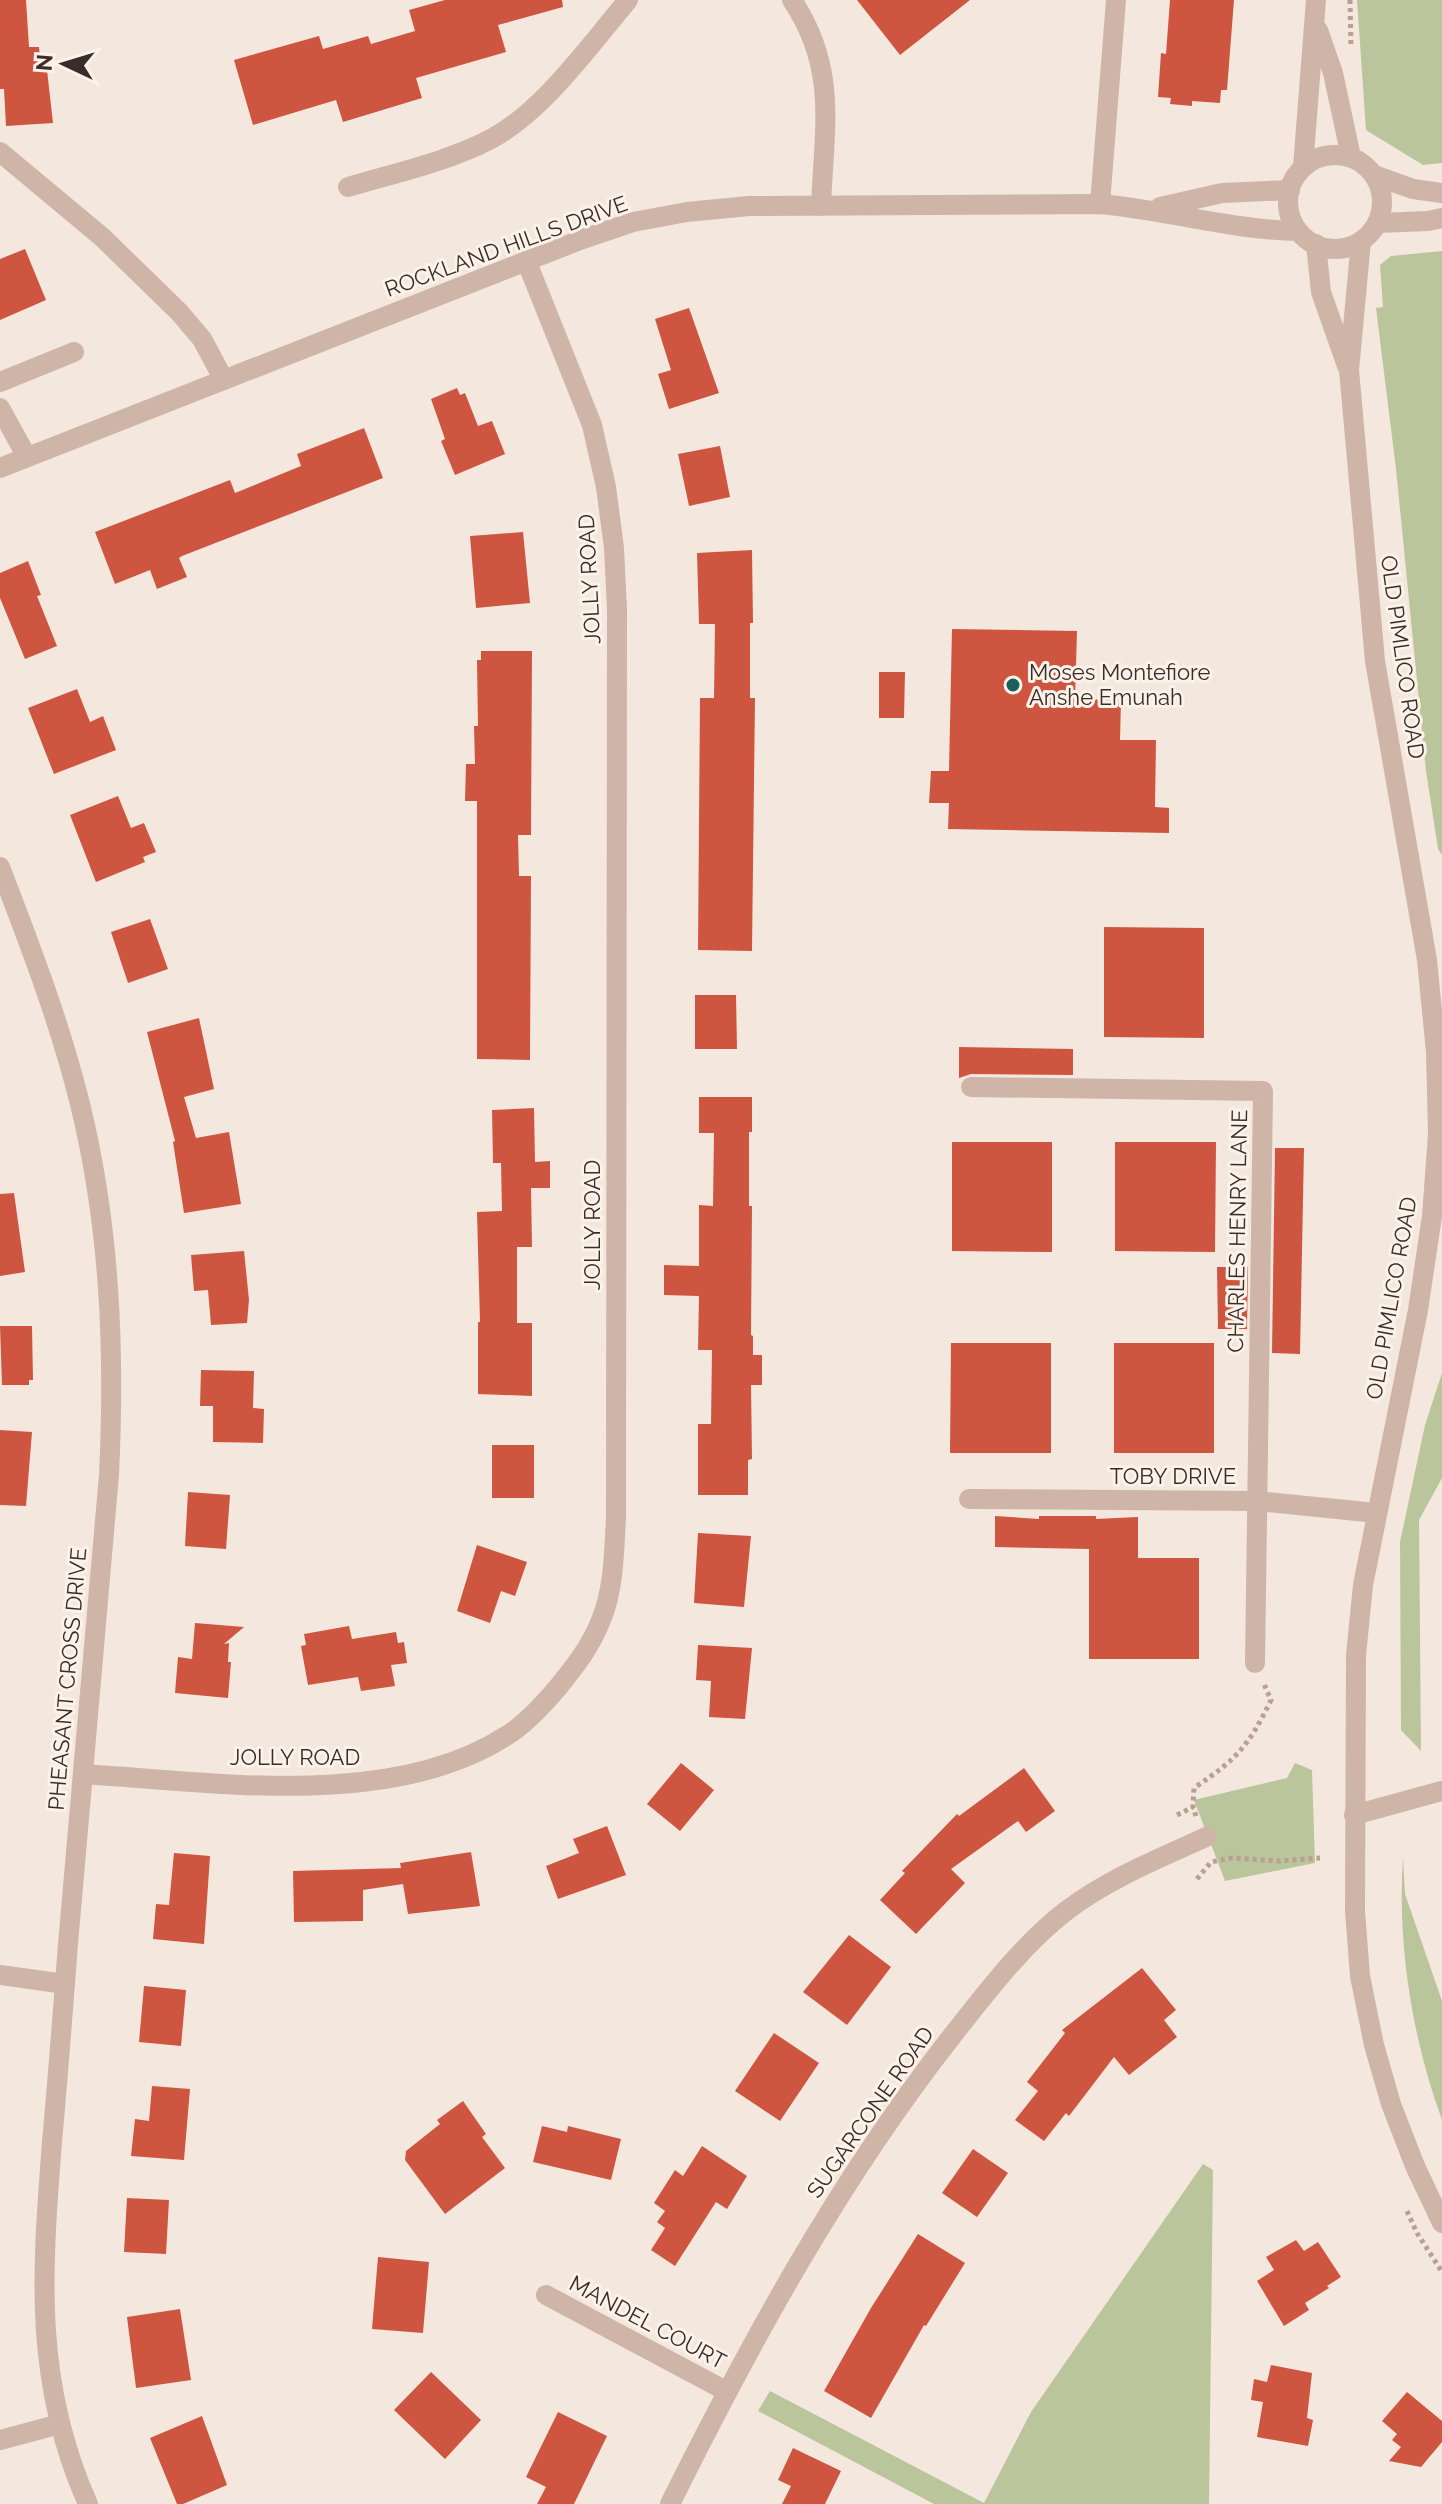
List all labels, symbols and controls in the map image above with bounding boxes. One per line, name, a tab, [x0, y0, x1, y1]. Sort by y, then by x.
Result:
north arrow	[24, 24, 104, 104]
text: N	[30, 53, 58, 72]
street label: ROCKLAND HILLS DRIVE	[381, 190, 631, 302]
street label: JOLLY ROAD	[573, 513, 605, 645]
street label: OLD PIMLICO ROAD	[1376, 553, 1430, 761]
place label: Moses Montefiore Anshe Emunah	[1029, 659, 1210, 710]
marker: Moses Montefiore Anshe Emunah	[1004, 676, 1022, 694]
street label: CHARLES HENRY LANE	[1222, 1109, 1252, 1353]
street label: JOLLY ROAD	[579, 1160, 605, 1290]
street label: OLD PIMLICO ROAD	[1360, 1195, 1422, 1401]
street label: TOBY DRIVE	[1110, 1463, 1236, 1489]
street label: PHEASANT CROSS DRIVE	[43, 1547, 91, 1811]
street label: JOLLY ROAD	[230, 1744, 360, 1770]
street label: SUGARCONE ROAD	[801, 2021, 939, 2203]
street label: MANDEL COURT	[565, 2270, 731, 2375]

